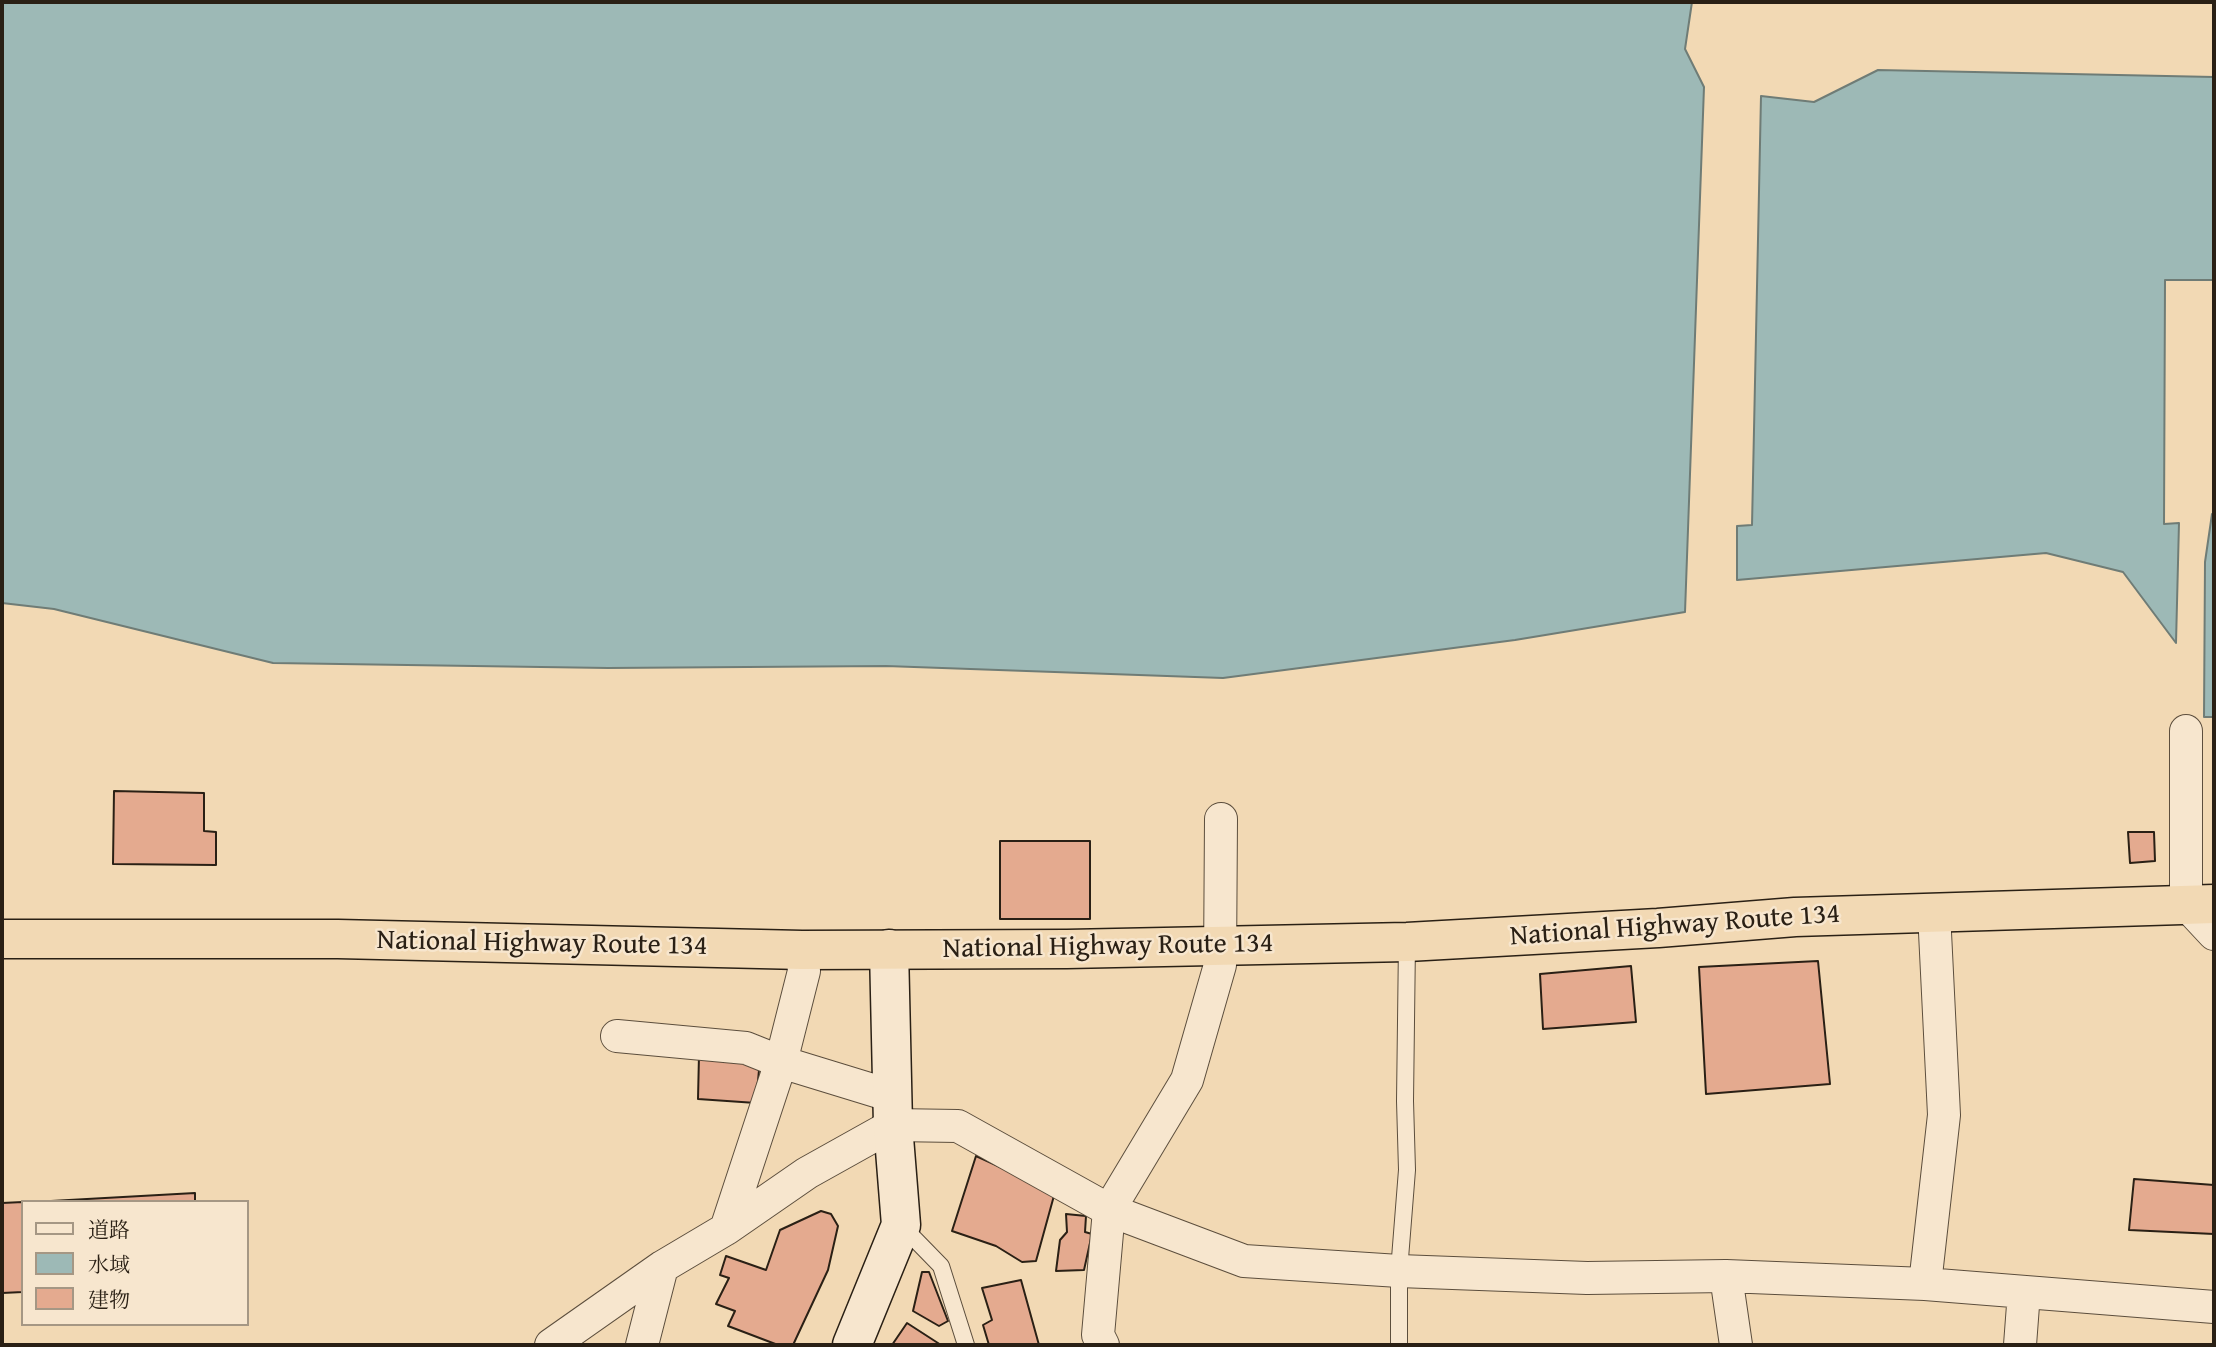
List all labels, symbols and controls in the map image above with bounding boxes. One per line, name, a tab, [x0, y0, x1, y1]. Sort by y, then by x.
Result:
street label: National Highway Route 134	[1509, 898, 1841, 954]
street label: National Highway Route 134	[376, 924, 708, 964]
street label: National Highway Route 134	[942, 927, 1274, 967]
legend	[21, 1200, 248, 1326]
text: 道路	[88, 1214, 130, 1245]
text: 水域	[88, 1249, 130, 1280]
text: 建物	[88, 1284, 130, 1315]

